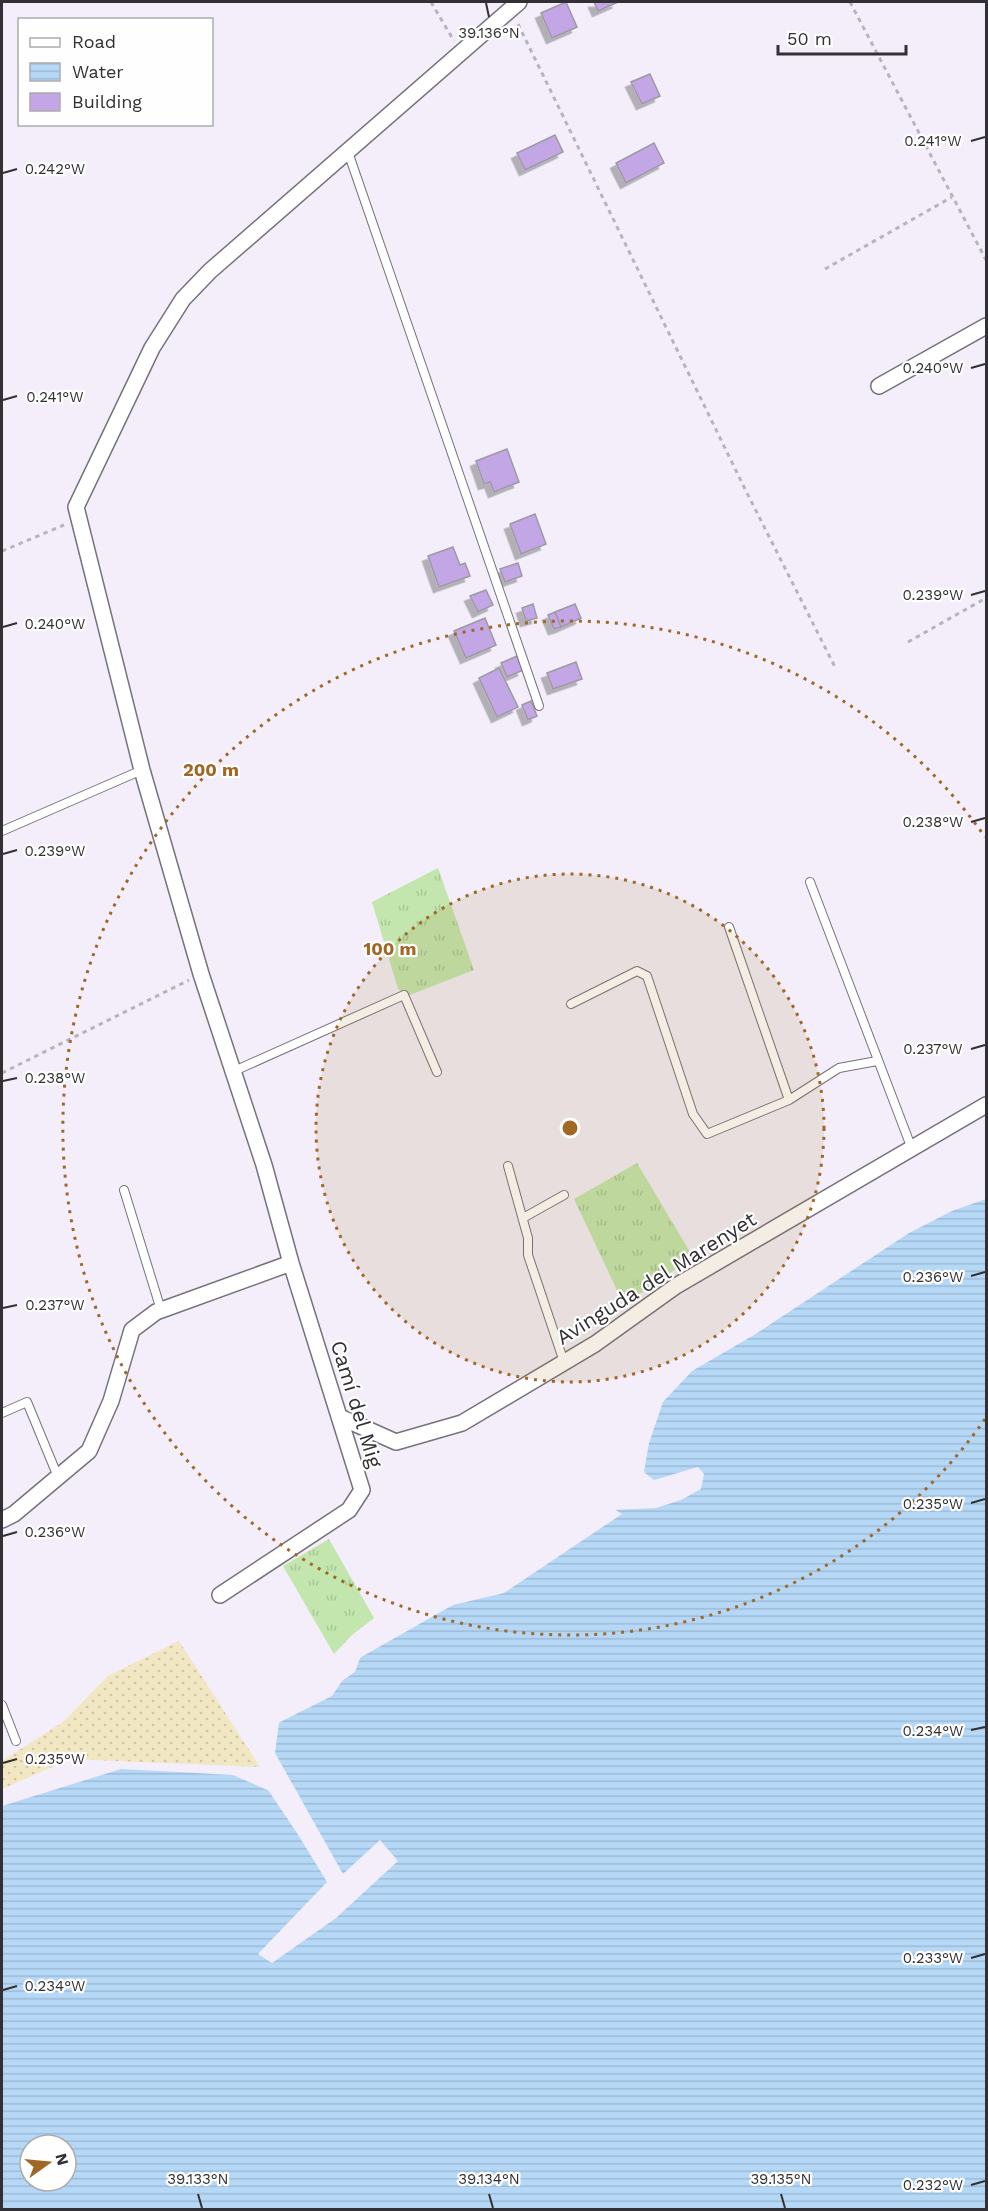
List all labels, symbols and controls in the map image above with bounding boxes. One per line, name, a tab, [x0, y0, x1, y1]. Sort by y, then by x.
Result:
legend	[18, 18, 213, 126]
scale bar	[778, 18, 906, 56]
text: 39.136°N	[458, 24, 520, 42]
text: 50 m	[787, 28, 832, 49]
text: Road	[72, 31, 116, 52]
text: Water	[72, 61, 124, 82]
text: Building	[72, 91, 142, 112]
text: 0.241°W	[904, 132, 962, 150]
text: 0.242°W	[25, 160, 85, 178]
text: 0.240°W	[902, 359, 964, 377]
text: 0.241°W	[26, 388, 84, 406]
text: 0.239°W	[902, 586, 964, 604]
text: 0.240°W	[24, 615, 86, 633]
text: 200 m	[183, 759, 239, 780]
text: 0.238°W	[902, 813, 964, 831]
text: 0.239°W	[24, 842, 86, 860]
text: 100 m	[363, 938, 417, 959]
text: 0.237°W	[903, 1040, 963, 1058]
text: 0.238°W	[24, 1069, 86, 1087]
centre of rings	[560, 1118, 580, 1138]
street label: Avinguda del Marenyet	[551, 1206, 761, 1350]
text: 0.236°W	[903, 1268, 963, 1286]
text: 0.237°W	[25, 1296, 85, 1314]
street label: Camí del Mig	[326, 1337, 388, 1471]
text: 0.235°W	[903, 1495, 963, 1513]
text: 0.236°W	[25, 1523, 85, 1541]
text: 0.234°W	[903, 1722, 963, 1740]
text: 0.235°W	[25, 1750, 85, 1768]
text: 0.233°W	[903, 1949, 963, 1967]
text: 0.234°W	[25, 1977, 85, 1995]
north arrow	[18, 2133, 78, 2193]
text: N	[51, 2151, 73, 2167]
text: 39.133°N	[167, 2170, 229, 2188]
text: 39.134°N	[458, 2170, 520, 2188]
text: 39.135°N	[750, 2170, 812, 2188]
text: 0.232°W	[903, 2176, 963, 2194]

